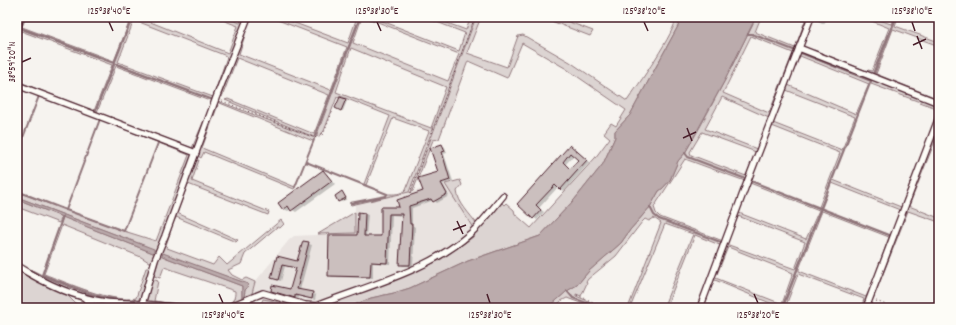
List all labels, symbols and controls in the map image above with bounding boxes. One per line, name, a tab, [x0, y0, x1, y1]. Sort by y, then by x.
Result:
text: 125°38'40"E	[88, 5, 131, 19]
text: 125°38'30"E	[356, 5, 399, 19]
text: 125°38'20"E	[623, 5, 666, 19]
text: 125°38'10"E	[892, 5, 933, 19]
text: 38°59'20"N	[6, 41, 20, 83]
text: 125°38'40"E	[202, 309, 245, 323]
text: 125°38'30"E	[469, 309, 512, 323]
text: 125°38'20"E	[737, 309, 780, 323]

